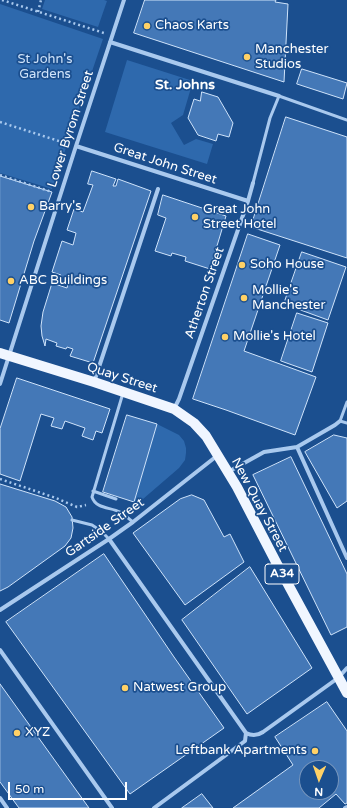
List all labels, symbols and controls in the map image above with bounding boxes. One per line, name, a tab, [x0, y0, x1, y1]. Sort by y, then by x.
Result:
place label: Chaos Karts	[155, 18, 229, 34]
marker: Chaos Karts	[142, 21, 152, 31]
place label: Manchester Studios	[255, 42, 328, 73]
park label: St John's Gardens	[18, 52, 72, 83]
marker: Manchester Studios	[242, 52, 252, 62]
street label: Lower Byrom Street	[45, 68, 97, 190]
district label: St. Johns	[155, 77, 215, 93]
street label: Great John Street	[111, 140, 219, 188]
place label: Barry's	[39, 199, 81, 215]
marker: Barry's	[26, 202, 36, 212]
place label: Great John Street Hotel	[203, 202, 276, 233]
marker: Great John Street Hotel	[190, 212, 200, 222]
street label: Atherton Street	[182, 245, 228, 341]
place label: Soho House	[250, 257, 324, 273]
marker: Soho House	[237, 260, 247, 270]
place label: ABC Buildings	[19, 273, 107, 289]
marker: ABC Buildings	[6, 276, 16, 286]
place label: Mollie's Manchester	[252, 283, 325, 314]
marker: Mollie's Manchester	[239, 293, 249, 303]
place label: Mollie's Hotel	[233, 329, 316, 345]
marker: Mollie's Hotel	[220, 332, 230, 342]
street label: Quay Street	[85, 359, 159, 397]
street label: New Quay Street	[228, 455, 290, 555]
street label: Gartside Street	[63, 495, 147, 561]
road number: A34	[265, 564, 299, 584]
place label: Natwest Group	[133, 680, 226, 696]
marker: Natwest Group	[120, 683, 130, 693]
place label: XYZ	[25, 725, 50, 741]
marker: XYZ	[12, 728, 22, 738]
place label: Leftbank Apartments	[175, 743, 307, 759]
marker: Leftbank Apartments	[310, 746, 320, 756]
north arrow	[299, 760, 339, 800]
scale bar	[10, 774, 129, 800]
text: 50 m	[15, 782, 44, 796]
text: N	[314, 785, 323, 798]

